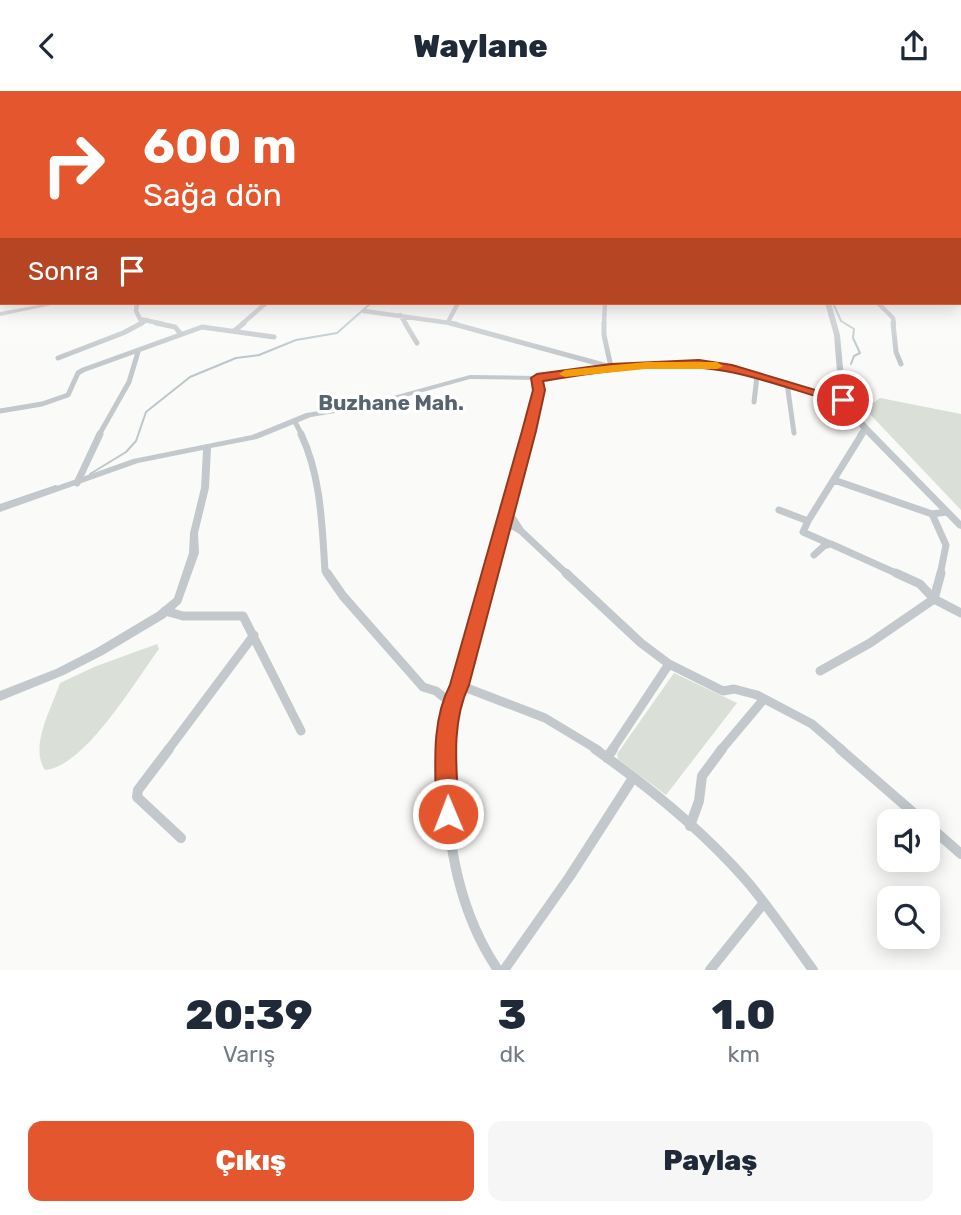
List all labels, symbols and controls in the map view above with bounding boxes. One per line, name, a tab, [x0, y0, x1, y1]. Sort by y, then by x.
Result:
icon: back	[28, 27, 66, 65]
text: Waylane	[413, 27, 548, 65]
icon: share	[895, 27, 933, 65]
text: 600 m	[143, 117, 297, 175]
icon: right	[28, 119, 119, 210]
text: Sağa dön	[143, 176, 282, 214]
icon: arrive	[113, 252, 151, 290]
text: Sonra	[28, 256, 99, 287]
pin	[813, 370, 873, 430]
icon: arrive	[824, 381, 862, 419]
district label: Buzhane Mah.	[318, 390, 464, 415]
position arrow	[411, 777, 485, 851]
map controls	[877, 809, 940, 949]
button: sound	[877, 809, 940, 872]
button: search	[877, 886, 940, 949]
text: 20:39	[185, 990, 313, 1040]
text: 3	[498, 990, 527, 1040]
text: 1.0	[712, 990, 776, 1040]
text: Varış	[223, 1040, 275, 1068]
text: dk	[499, 1040, 525, 1068]
text: km	[728, 1040, 760, 1068]
button: Çıkış	[28, 1121, 474, 1201]
button: Paylaş	[488, 1121, 933, 1201]

